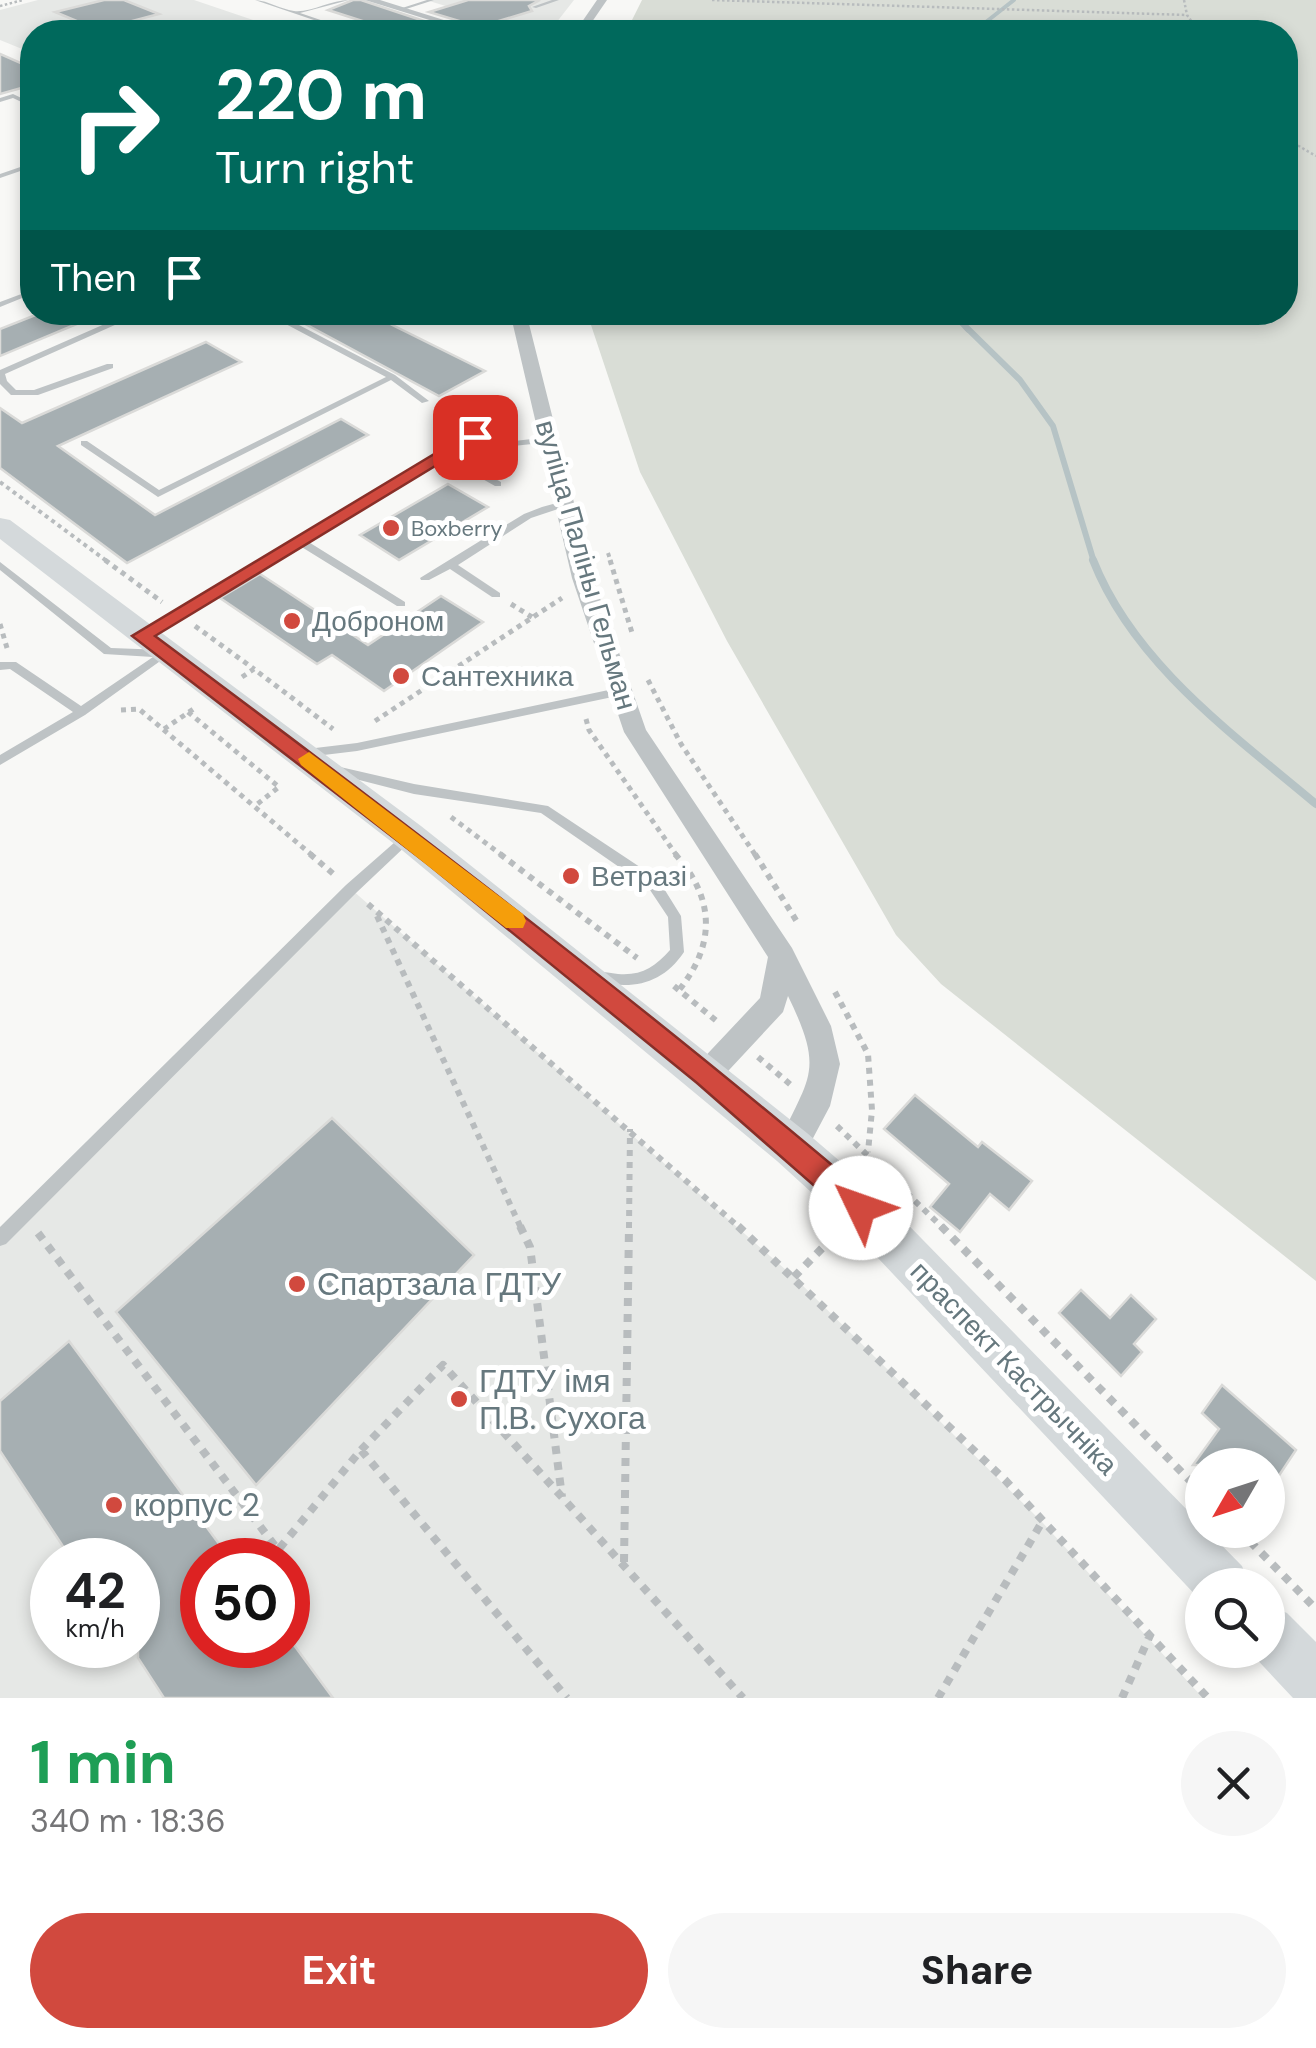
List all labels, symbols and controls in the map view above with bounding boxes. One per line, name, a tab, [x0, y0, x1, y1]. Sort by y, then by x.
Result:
text: 220 m	[215, 50, 427, 141]
icon: right	[50, 60, 180, 190]
text: Turn right	[215, 138, 414, 197]
icon: arrive	[157, 250, 212, 305]
text: Then	[50, 253, 137, 303]
pin	[433, 395, 518, 480]
icon: arrive	[448, 410, 503, 465]
street label: вуліца Паліны Гельман	[527, 416, 645, 714]
place label: Boxberry	[411, 514, 503, 543]
marker: Boxberry	[380, 517, 402, 539]
place label: Доброном	[312, 603, 444, 640]
marker: Доброном	[281, 610, 303, 632]
place label: Сантехника	[421, 658, 574, 695]
marker: Сантехника	[390, 665, 412, 687]
place label: Ветразі	[591, 858, 687, 895]
marker: Ветразі	[560, 865, 582, 887]
position arrow	[809, 1156, 913, 1260]
street label: праспект Кастрычніка	[902, 1253, 1126, 1483]
place label: Спартзала ГДТУ	[317, 1263, 562, 1305]
marker: Спартзала ГДТУ	[286, 1273, 308, 1295]
place label: ГДТУ імя П.В. Сухога	[479, 1360, 646, 1439]
marker: ГДТУ імя П.В. Сухога	[448, 1388, 470, 1410]
north arrow	[1185, 1448, 1285, 1548]
map controls	[1185, 1448, 1285, 1668]
place label: корпус 2	[134, 1484, 260, 1526]
marker: корпус 2	[103, 1494, 125, 1516]
speed limit sign: 50	[180, 1538, 310, 1668]
text: 42	[64, 1558, 126, 1624]
button: search	[1185, 1568, 1285, 1668]
text: km/h	[65, 1612, 125, 1645]
text: 1 min	[30, 1723, 176, 1802]
button: close	[1181, 1731, 1286, 1836]
text: 340 m · 18:36	[30, 1800, 226, 1842]
button: Exit	[30, 1913, 648, 2028]
button: Share	[668, 1913, 1286, 2028]

